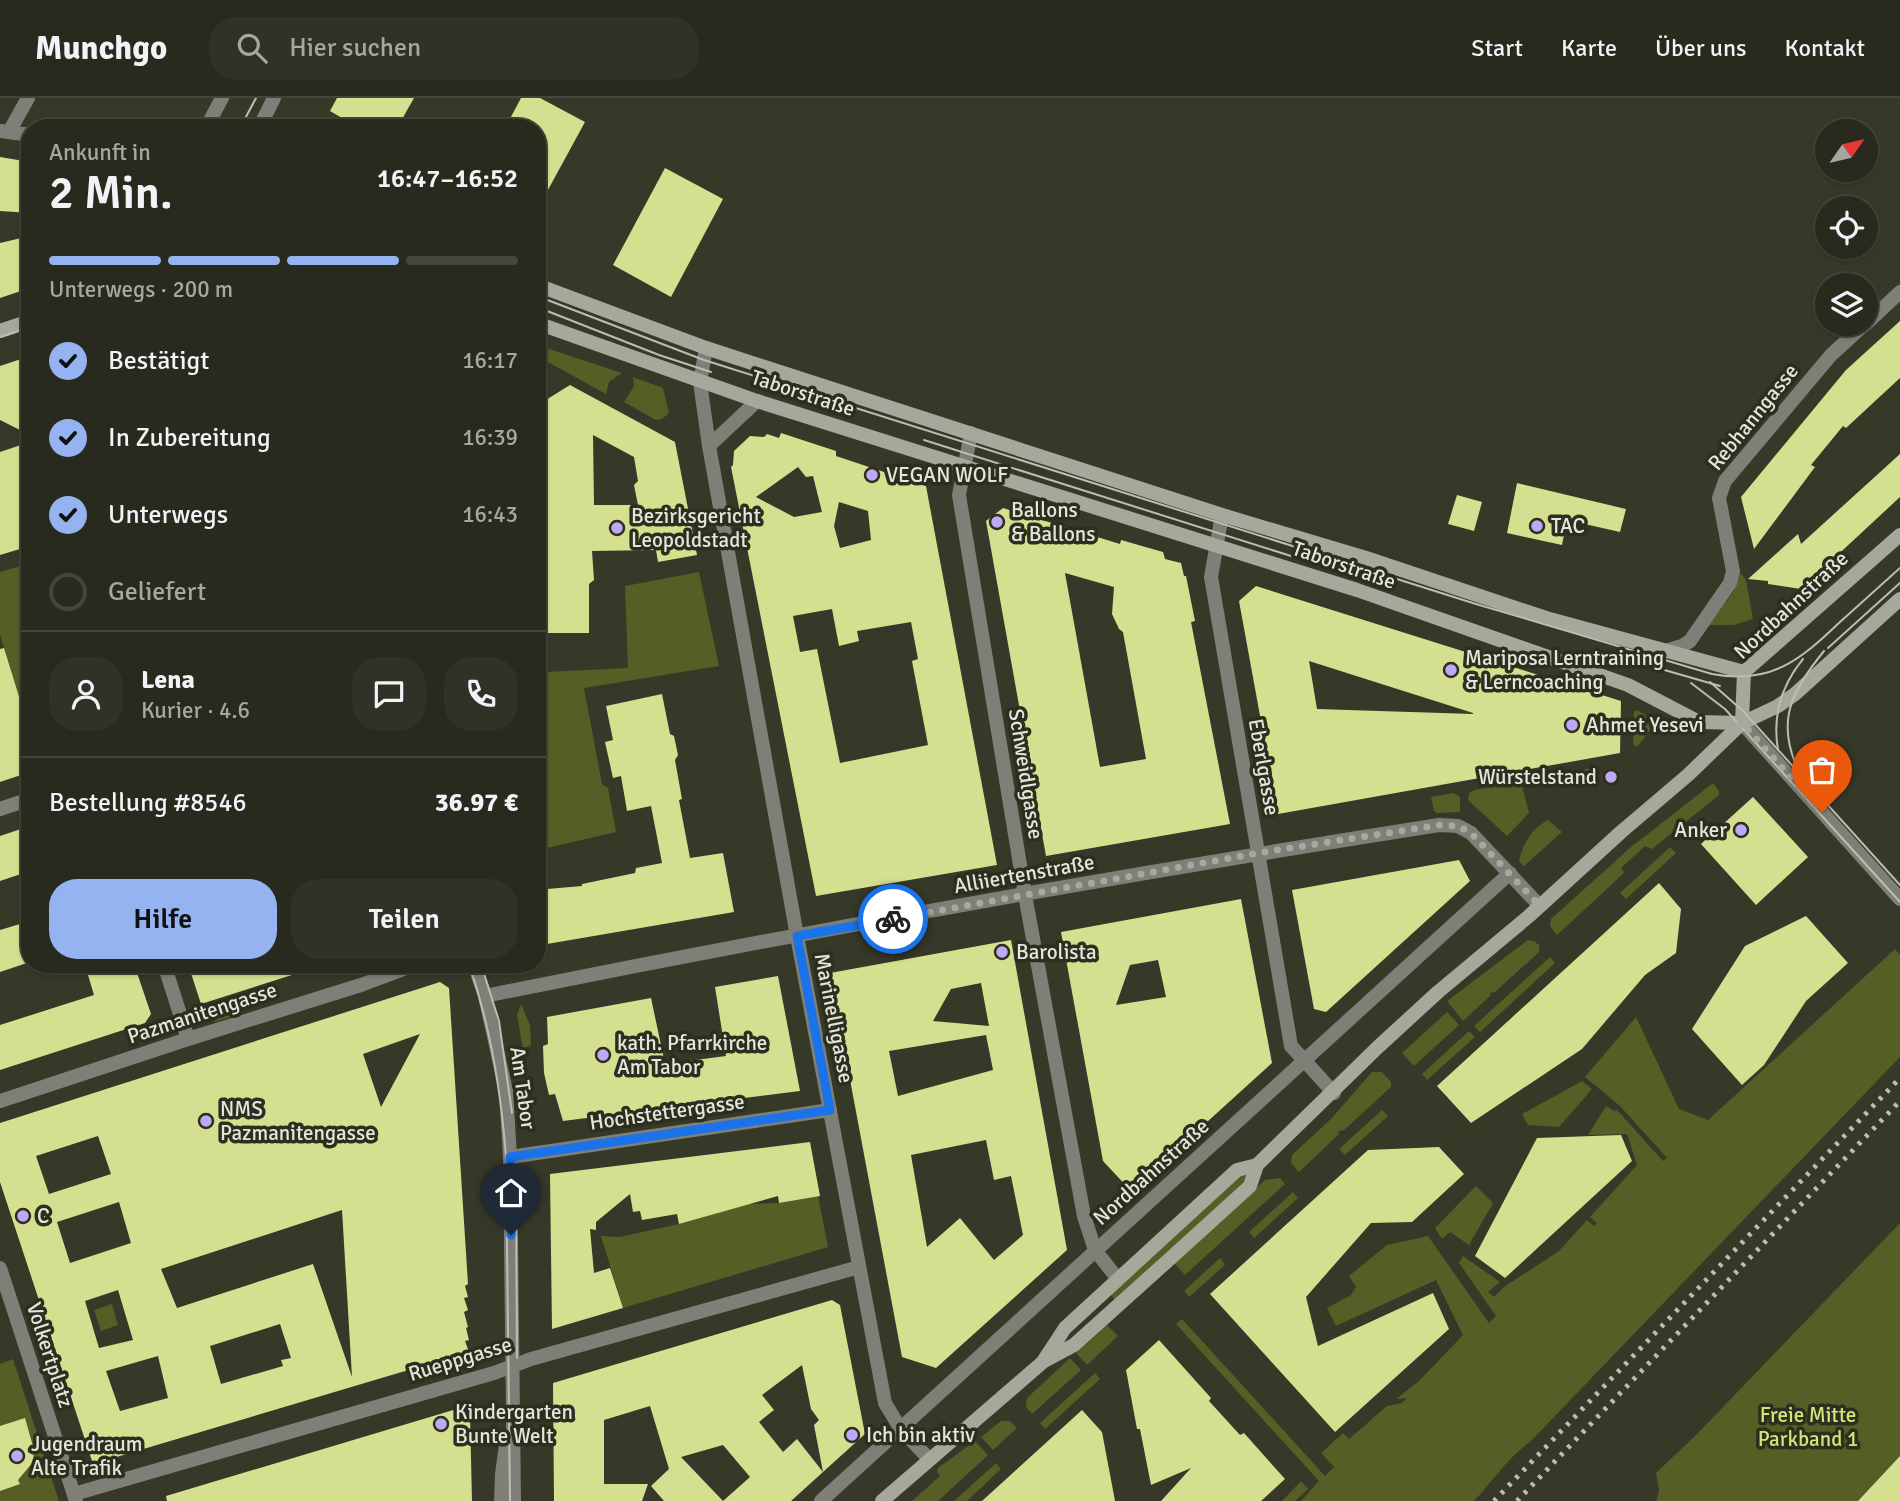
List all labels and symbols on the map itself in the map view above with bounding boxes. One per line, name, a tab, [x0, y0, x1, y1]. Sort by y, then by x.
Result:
north arrow	[1815, 119, 1878, 182]
street label: Rebhanngasse	[1702, 358, 1804, 476]
street label: Taborstraße	[748, 364, 858, 422]
place label: VEGAN WOLF	[886, 462, 1008, 488]
marker: VEGAN WOLF	[864, 467, 880, 483]
place label: Ballons & Ballons	[1011, 497, 1096, 547]
place label: Bezirksgericht Leopoldstadt	[631, 503, 761, 553]
place label: TAC	[1551, 513, 1585, 539]
marker: Ballons & Ballons	[989, 514, 1005, 530]
marker: TAC	[1529, 518, 1545, 534]
marker: Bezirksgericht Leopoldstadt	[609, 520, 625, 536]
street label: Taborstraße	[1289, 535, 1399, 595]
street label: Nordbahnstraße	[1728, 545, 1854, 665]
place label: Mariposa Lerntraining & Lerncoaching	[1465, 645, 1664, 695]
marker: Mariposa Lerntraining & Lerncoaching	[1443, 662, 1459, 678]
street label: Schweidlgasse	[1003, 707, 1049, 841]
place label: Ahmet Yesevi	[1586, 712, 1704, 738]
street label: Eberlgasse	[1243, 717, 1285, 817]
marker: Ahmet Yesevi	[1564, 717, 1580, 733]
pin	[1792, 740, 1852, 812]
place label: Würstelstand	[1478, 764, 1597, 790]
marker: Würstelstand	[1603, 769, 1619, 785]
place label: Anker	[1674, 817, 1727, 843]
marker: Anker	[1733, 822, 1749, 838]
street label: Alliiertenstraße	[952, 849, 1096, 899]
courier	[858, 884, 928, 954]
place label: Barolista	[1016, 939, 1097, 965]
marker: Barolista	[994, 944, 1010, 960]
street label: Marinelligasse	[809, 951, 859, 1085]
street label: Pazmanitengasse	[124, 977, 280, 1049]
place label: kath. Pfarrkirche Am Tabor	[617, 1030, 767, 1080]
street label: Am Tabor	[504, 1045, 542, 1131]
marker: kath. Pfarrkirche Am Tabor	[595, 1047, 611, 1063]
street label: Hochstettergasse	[588, 1088, 746, 1136]
place label: NMS Pazmanitengasse	[220, 1096, 376, 1146]
marker: NMS Pazmanitengasse	[198, 1113, 214, 1129]
street label: Nordbahnstraße	[1088, 1113, 1214, 1231]
pin	[481, 1163, 541, 1235]
place label: C	[37, 1203, 50, 1229]
marker: C	[15, 1208, 31, 1224]
street label: Volkertplatz	[21, 1299, 79, 1411]
street label: Rueppgasse	[405, 1331, 515, 1387]
place label: Kindergarten Bunte Welt	[455, 1399, 573, 1449]
park label: Freie Mitte Parkband 1	[1758, 1402, 1858, 1452]
marker: Kindergarten Bunte Welt	[433, 1416, 449, 1432]
place label: Ich bin aktiv	[866, 1422, 975, 1448]
marker: Ich bin aktiv	[844, 1427, 860, 1443]
place label: Jugendraum Alte Trafik	[31, 1431, 143, 1481]
marker: Jugendraum Alte Trafik	[9, 1448, 25, 1464]

